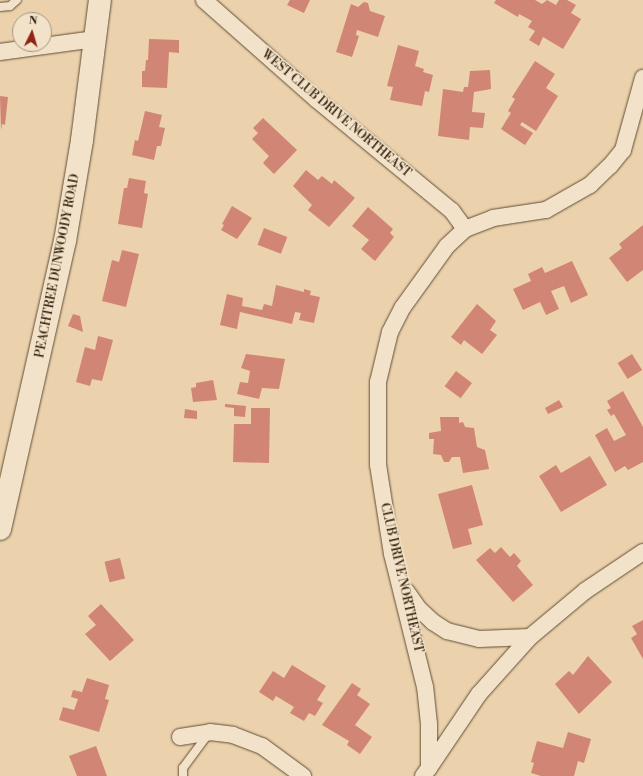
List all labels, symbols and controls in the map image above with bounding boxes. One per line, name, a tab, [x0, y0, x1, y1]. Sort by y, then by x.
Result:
north arrow	[12, 12, 52, 52]
text: N	[28, 14, 38, 28]
street label: WEST CLUB DRIVE NORTHEAST	[259, 47, 413, 181]
street label: PEACHTREE DUNWOODY ROAD	[33, 173, 83, 359]
street label: CLUB DRIVE NORTHEAST	[377, 502, 425, 654]

